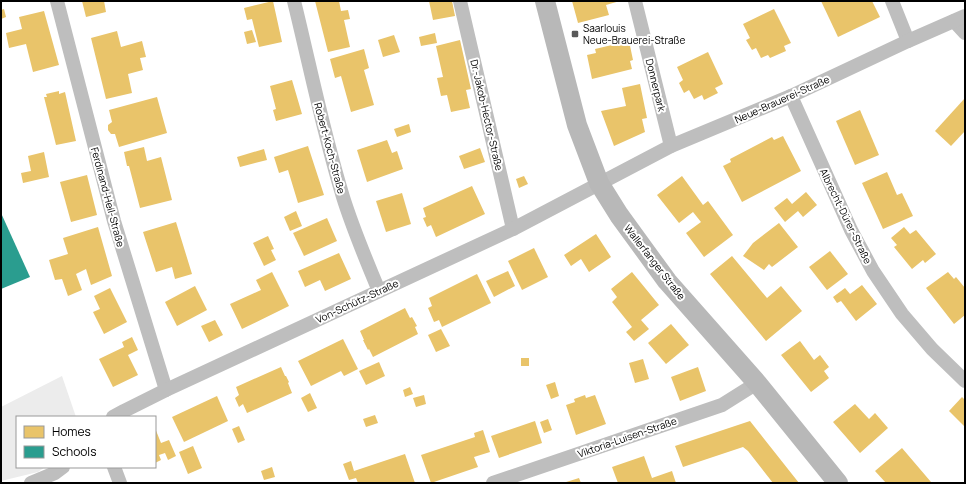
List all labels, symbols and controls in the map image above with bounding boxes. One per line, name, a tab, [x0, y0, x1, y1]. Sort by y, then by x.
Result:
place label: Saarlouis Neue-Brauerei-Straße	[583, 21, 686, 47]
marker: Saarlouis Neue-Brauerei-Straße	[570, 29, 580, 39]
street label: Donnerpark	[643, 57, 670, 114]
street label: Dr.-Jakob-Hector-Straße	[467, 58, 507, 172]
street label: Neue-Brauerei-Straße	[732, 72, 832, 126]
street label: Robert-Koch-Straße	[311, 101, 349, 195]
street label: Ferdinand-Heil-Straße	[88, 146, 128, 248]
street label: Albrecht-Dürer-Straße	[817, 166, 875, 266]
street label: Wallerfanger Straße	[621, 222, 689, 303]
street label: Von-Schütz-Straße	[313, 276, 401, 326]
street label: Viktoria-Luisen-Straße	[576, 413, 679, 461]
legend	[16, 416, 156, 468]
text: Homes	[52, 423, 91, 440]
text: Schools	[52, 443, 96, 460]

